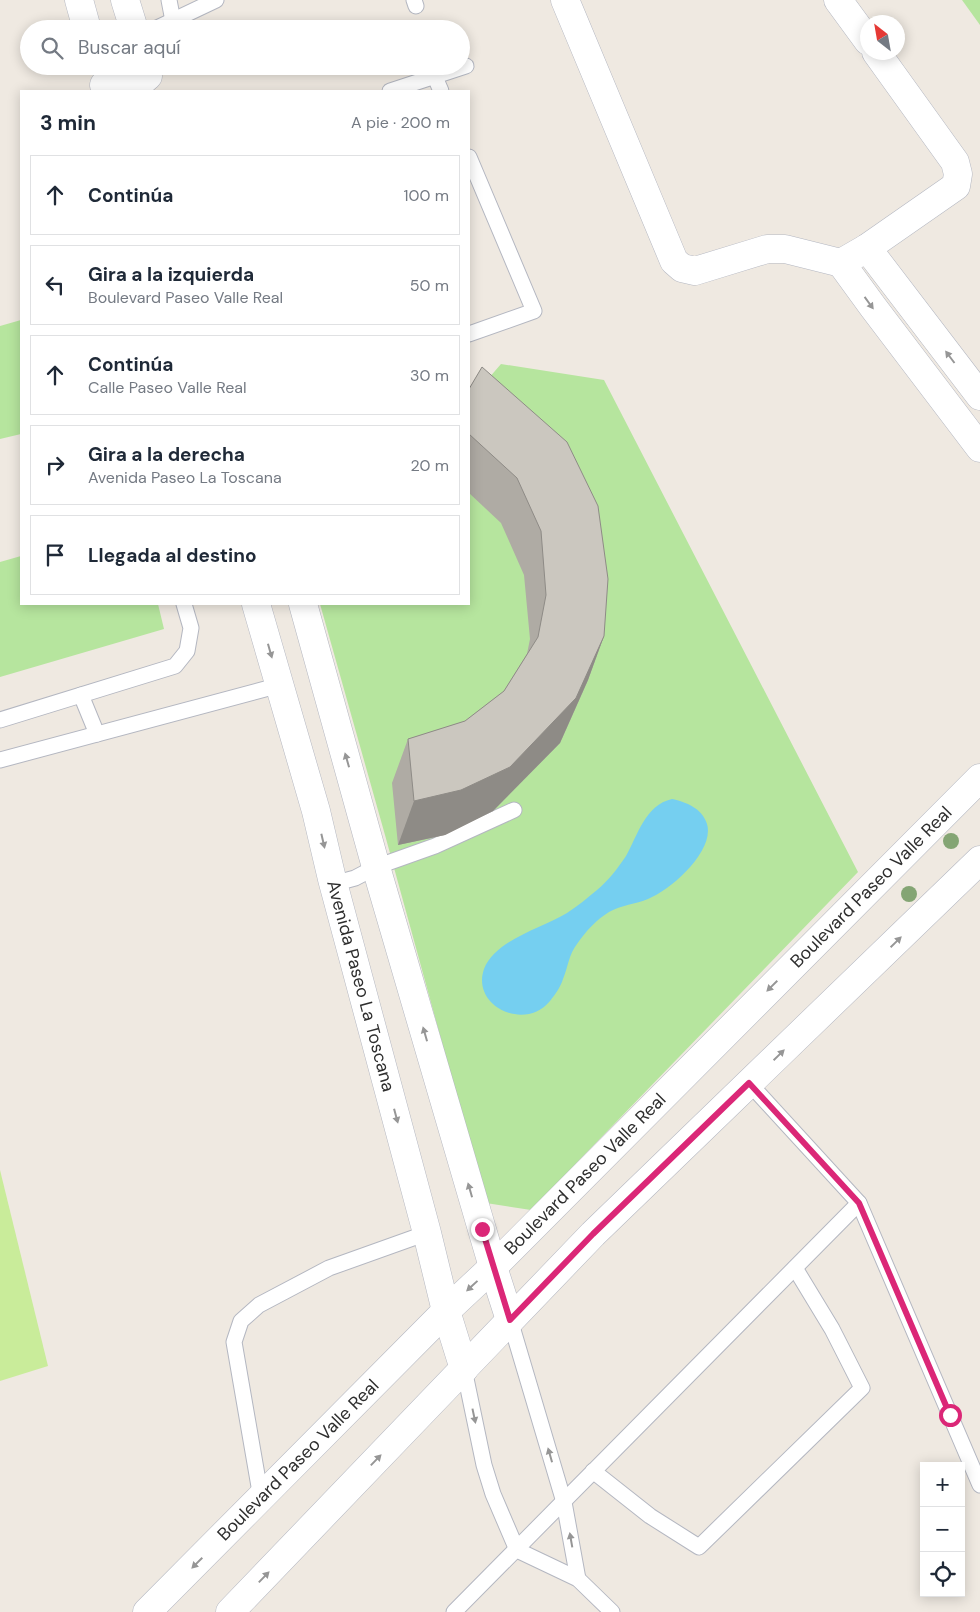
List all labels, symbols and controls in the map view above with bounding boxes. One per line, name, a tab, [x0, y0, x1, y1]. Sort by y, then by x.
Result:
north arrow	[860, 15, 905, 60]
search box	[20, 20, 470, 75]
icon: search	[38, 34, 66, 62]
text: Buscar aquí	[78, 35, 181, 60]
text: 3 min	[40, 109, 96, 137]
text: A pie · 200 m	[351, 112, 450, 133]
icon: ahead	[41, 181, 69, 209]
text: Continúa	[88, 183, 173, 208]
text: 100 m	[404, 185, 449, 206]
text: Gira a la izquierda	[88, 262, 254, 287]
icon: left	[41, 271, 69, 299]
text: 50 m	[410, 275, 449, 296]
text: Boulevard Paseo Valle Real	[88, 287, 283, 308]
one-way arrow	[864, 296, 875, 309]
one-way arrow	[945, 351, 956, 364]
text: Continúa	[88, 352, 173, 377]
icon: ahead	[41, 361, 69, 389]
text: 30 m	[410, 365, 449, 386]
text: Calle Paseo Valle Real	[88, 377, 247, 398]
text: Gira a la derecha	[88, 442, 245, 467]
icon: right	[41, 451, 69, 479]
text: 20 m	[410, 455, 449, 476]
text: Avenida Paseo La Toscana	[88, 467, 282, 488]
icon: arrive	[41, 541, 69, 569]
text: Llegada al destino	[88, 543, 257, 568]
one-way arrow	[266, 643, 274, 658]
one-way arrow	[342, 752, 350, 767]
street label: Boulevard Paseo Valle Real	[785, 801, 957, 973]
one-way arrow	[319, 833, 327, 848]
street label: Avenida Paseo La Toscana	[321, 878, 401, 1094]
one-way arrow	[889, 936, 901, 948]
one-way arrow	[766, 980, 778, 992]
one-way arrow	[420, 1026, 428, 1041]
one-way arrow	[773, 1049, 785, 1061]
street label: Boulevard Paseo Valle Real	[499, 1088, 671, 1260]
one-way arrow	[392, 1109, 400, 1124]
one-way arrow	[466, 1182, 474, 1197]
route end	[471, 1218, 494, 1241]
one-way arrow	[466, 1280, 478, 1292]
street label: Boulevard Paseo Valle Real	[212, 1374, 384, 1546]
route start	[939, 1404, 962, 1427]
one-way arrow	[470, 1409, 478, 1424]
one-way arrow	[546, 1447, 554, 1462]
one-way arrow	[370, 1454, 382, 1466]
map controls	[920, 1462, 965, 1597]
button: +	[920, 1462, 965, 1507]
button: −	[920, 1507, 965, 1552]
one-way arrow	[566, 1532, 574, 1548]
button: locate	[920, 1552, 965, 1597]
one-way arrow	[191, 1556, 203, 1568]
one-way arrow	[258, 1571, 270, 1583]

